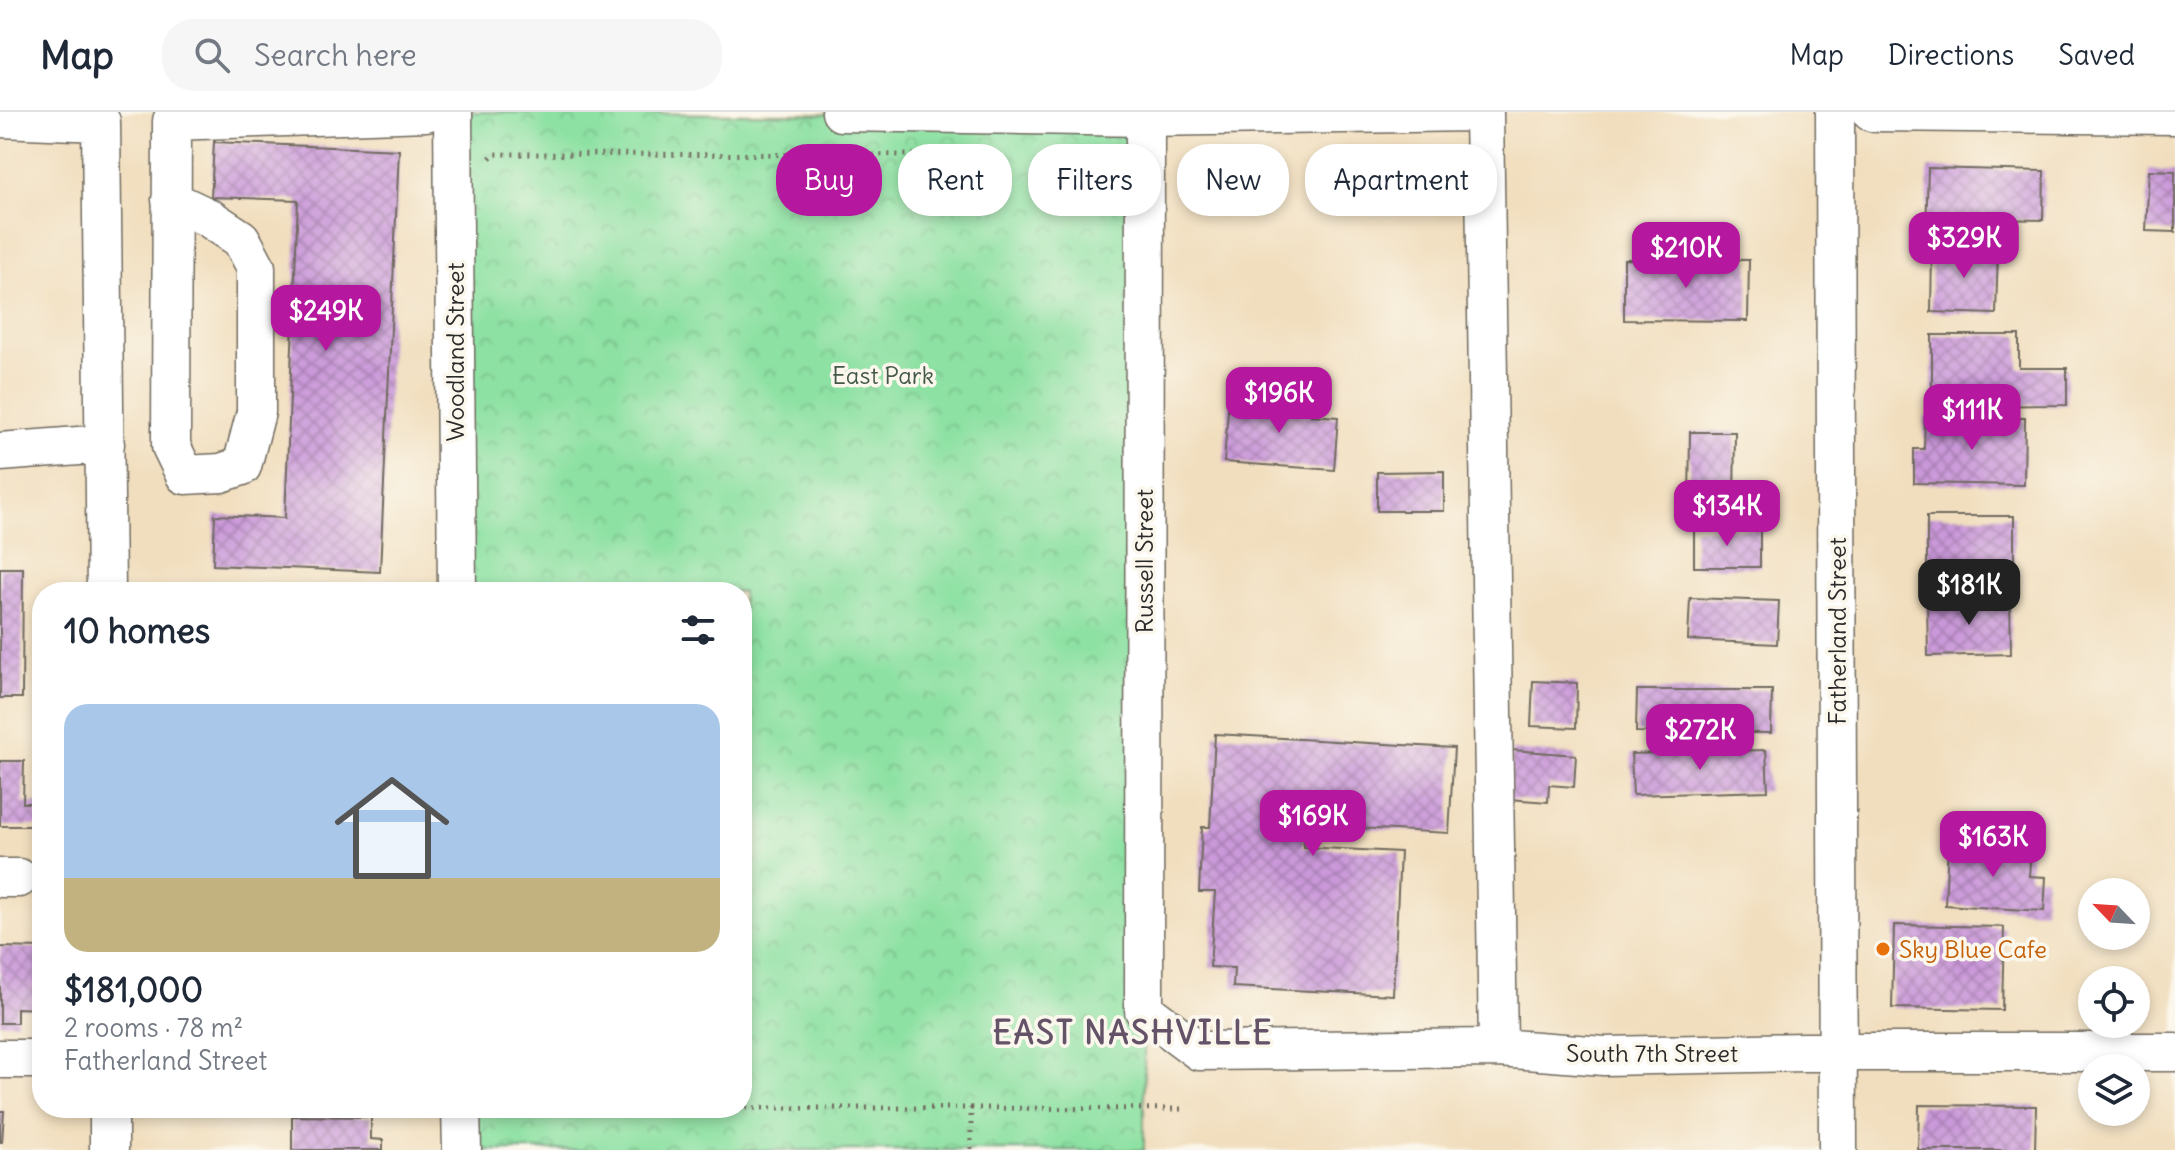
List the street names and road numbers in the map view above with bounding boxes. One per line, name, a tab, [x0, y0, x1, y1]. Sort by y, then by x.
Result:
street label: Woodland Street	[440, 263, 470, 441]
street label: Russell Street	[1129, 489, 1159, 633]
street label: Fatherland Street	[1822, 537, 1852, 725]
street label: South 7th Street	[1566, 1038, 1738, 1068]

